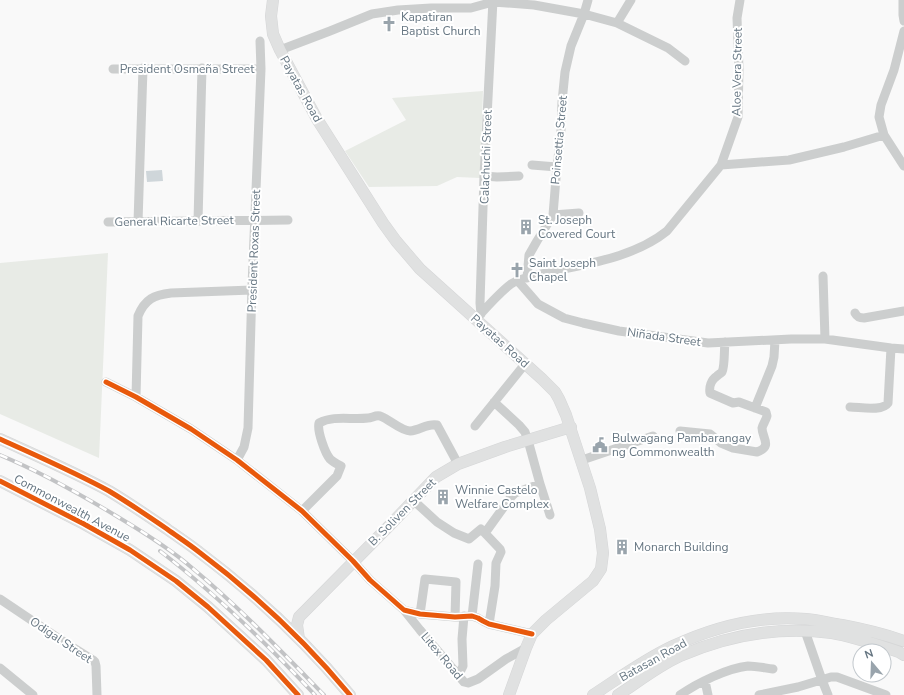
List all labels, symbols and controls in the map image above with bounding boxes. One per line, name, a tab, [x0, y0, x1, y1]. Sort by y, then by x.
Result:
place label: Kapatiran Baptist Church	[401, 9, 481, 39]
church icon: Kapatiran Baptist Church	[380, 15, 398, 33]
street label: Aloe Vera Street	[728, 27, 746, 117]
street label: Payatas Road	[276, 53, 326, 125]
street label: President Osmeña Street	[120, 61, 255, 77]
street label: Poinsettia Street	[547, 94, 571, 185]
street label: Calachuchi Street	[476, 109, 496, 204]
street label: President Roxas Street	[244, 189, 264, 313]
street label: General Ricarte Street	[114, 212, 235, 230]
place label: St. Joseph Covered Court	[538, 212, 616, 242]
building icon: St. Joseph Covered Court	[517, 218, 535, 236]
place label: Saint Joseph Chapel	[529, 255, 596, 285]
church icon: Saint Joseph Chapel	[508, 261, 526, 279]
street label: Payatas Road	[467, 311, 533, 371]
street label: Niñada Street	[626, 324, 703, 350]
place label: Bulwagang Pambarangay ng Commonwealth	[612, 430, 752, 460]
public building icon: Bulwagang Pambarangay ng Commonwealth	[591, 436, 609, 454]
street label: Commonwealth Avenue	[11, 471, 133, 545]
street label: B. Soliven Street	[365, 474, 440, 549]
place label: Winnie Castelo Welfare Complex	[455, 482, 550, 512]
building icon: Winnie Castelo Welfare Complex	[434, 488, 452, 506]
building icon: Monarch Building	[613, 538, 631, 556]
place label: Monarch Building	[634, 539, 729, 555]
street label: Odigal Street	[27, 613, 96, 667]
street label: Litex Road	[418, 629, 466, 683]
street label: Batasan Road	[616, 635, 690, 685]
north arrow	[852, 643, 892, 683]
text: N	[863, 646, 875, 662]

